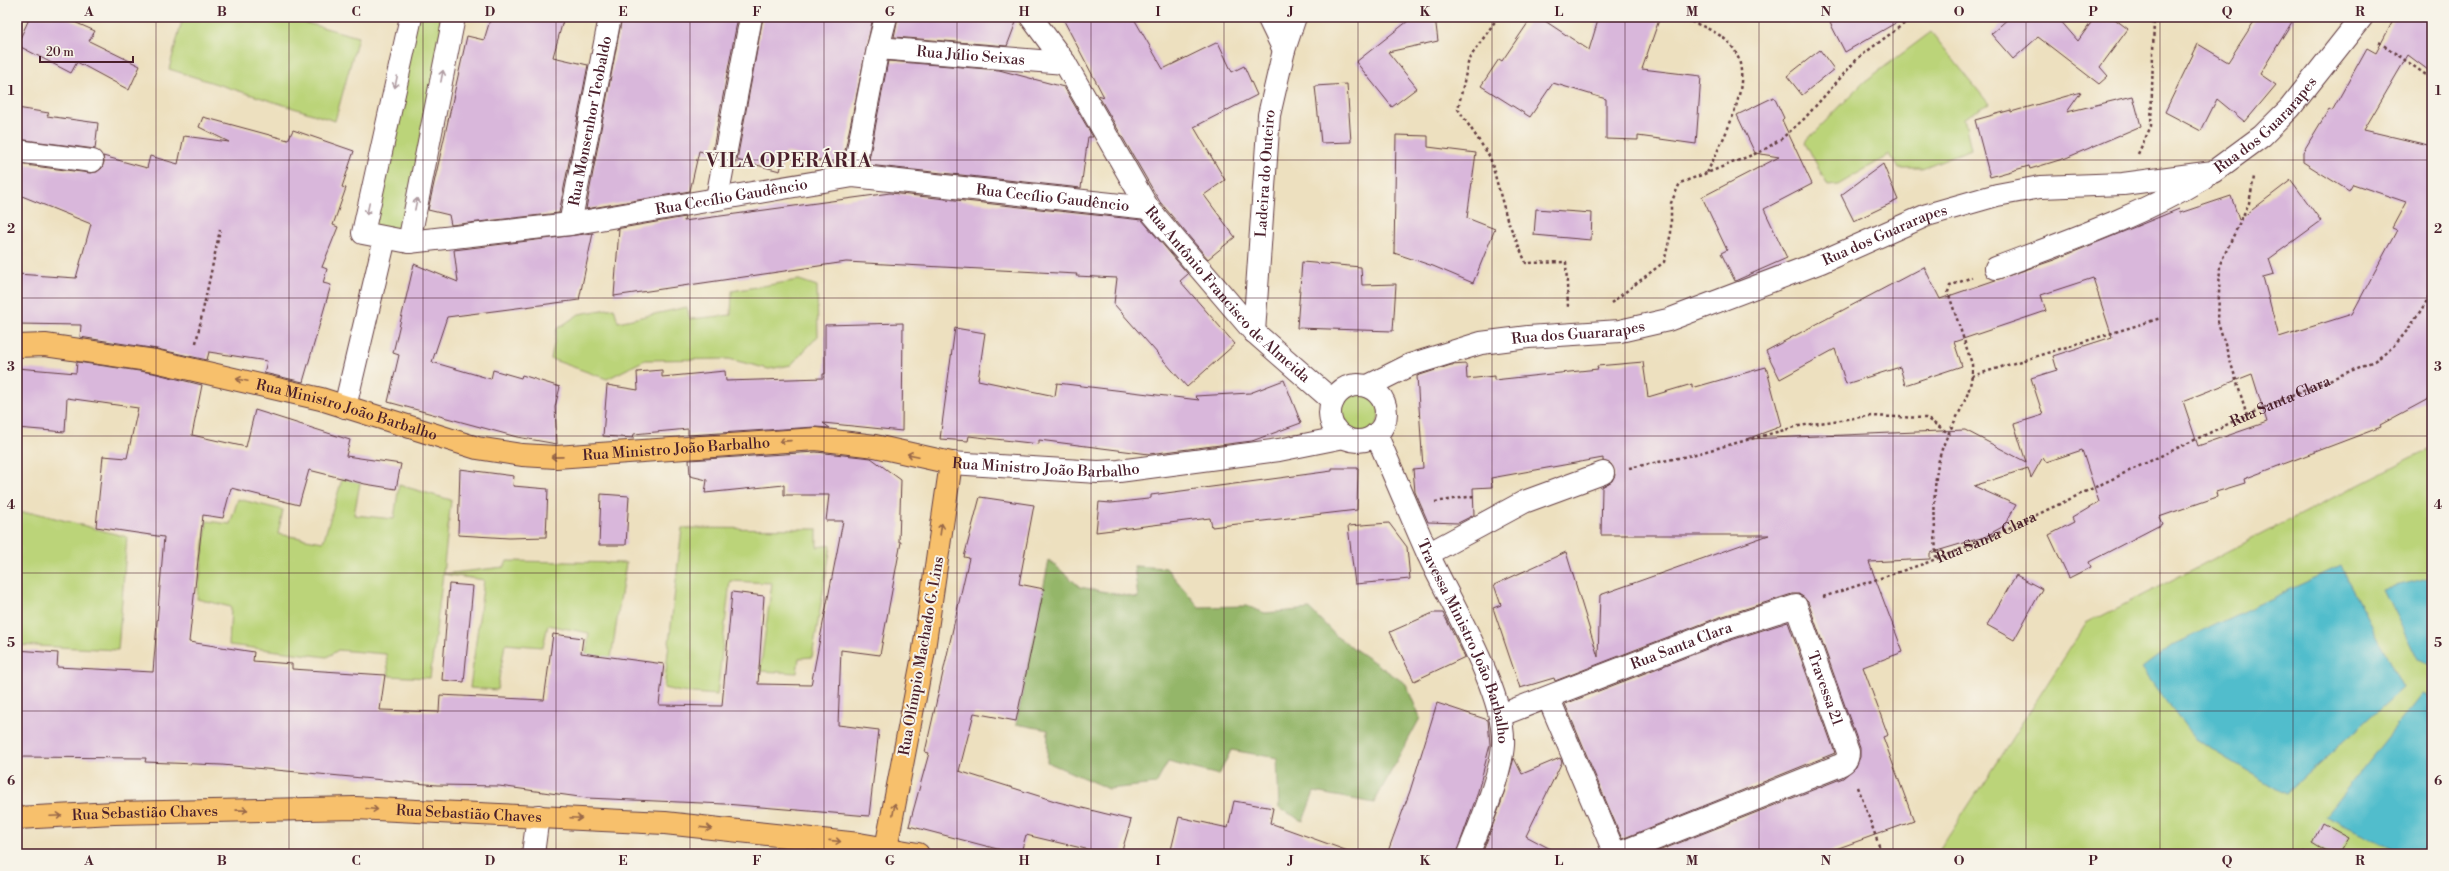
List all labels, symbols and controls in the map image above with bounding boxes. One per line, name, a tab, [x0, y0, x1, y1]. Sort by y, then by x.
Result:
text: A	[83, 4, 94, 20]
text: B	[217, 4, 227, 20]
text: C	[351, 4, 361, 20]
text: D	[485, 4, 495, 20]
text: E	[618, 4, 628, 20]
text: F	[752, 4, 762, 20]
text: G	[885, 4, 896, 20]
text: H	[1019, 4, 1030, 20]
text: I	[1155, 4, 1161, 20]
text: J	[1286, 4, 1294, 20]
text: K	[1420, 4, 1431, 20]
text: L	[1555, 4, 1564, 20]
text: M	[1686, 4, 1698, 20]
text: N	[1821, 4, 1832, 20]
text: O	[1954, 4, 1965, 20]
text: P	[2088, 4, 2098, 20]
text: Q	[2222, 4, 2233, 20]
text: R	[2355, 4, 2365, 20]
street label: Rua Monsenhor Teobaldo	[565, 34, 616, 208]
scale bar	[40, 38, 133, 64]
street label: Rua Júlio Seixas	[916, 42, 1026, 70]
text: 20 m	[46, 45, 74, 60]
one-way arrow	[438, 70, 446, 83]
street label: Rua dos Guararapes	[2211, 73, 2321, 178]
one-way arrow	[392, 76, 400, 89]
text: 1	[8, 83, 15, 99]
text: 1	[2435, 83, 2442, 99]
street label: Ladeira do Outeiro	[1252, 107, 1280, 238]
district label: VILA OPERÁRIA	[705, 148, 872, 173]
street label: Rua Cecílio Gaudêncio	[654, 175, 809, 219]
street label: Rua Cecílio Gaudêncio	[975, 180, 1130, 216]
one-way arrow	[413, 198, 421, 211]
street label: Rua dos Guararapes	[1819, 201, 1949, 270]
one-way arrow	[364, 203, 372, 216]
street label: Rua Antônio Francisco de Almeida	[1141, 203, 1314, 387]
text: 2	[7, 221, 15, 237]
text: 2	[2434, 221, 2442, 237]
street label: Rua dos Guararapes	[1510, 317, 1647, 349]
text: 3	[7, 359, 15, 375]
text: 3	[2434, 359, 2442, 375]
street label: Rua Santa Clara	[2227, 371, 2334, 432]
one-way arrow	[236, 375, 249, 383]
street label: Rua Ministro João Barbalho	[254, 375, 440, 445]
street label: Rua Ministro João Barbalho	[582, 433, 771, 465]
one-way arrow	[779, 437, 792, 444]
one-way arrow	[907, 450, 920, 458]
one-way arrow	[551, 453, 564, 460]
street label: Rua Ministro João Barbalho	[951, 454, 1141, 482]
text: 4	[7, 497, 16, 513]
text: 4	[2434, 497, 2443, 513]
street label: Rua Santa Clara	[1934, 507, 2040, 568]
one-way arrow	[938, 523, 946, 536]
street label: Travessa Ministro João Barbalho	[1413, 536, 1512, 744]
street label: Rua Olímpio Machado G. Lins	[895, 555, 948, 757]
street label: Rua Santa Clara	[1628, 618, 1735, 674]
text: 5	[7, 635, 15, 651]
text: 5	[2434, 635, 2442, 651]
street label: Travessa 21	[1803, 649, 1847, 729]
text: 6	[7, 773, 15, 789]
text: 6	[2434, 773, 2442, 789]
street label: Rua Sebastião Chaves	[395, 801, 542, 827]
street label: Rua Sebastião Chaves	[71, 802, 218, 825]
one-way arrow	[890, 803, 898, 816]
one-way arrow	[235, 806, 248, 814]
one-way arrow	[365, 806, 378, 813]
one-way arrow	[49, 812, 62, 820]
one-way arrow	[569, 815, 582, 822]
one-way arrow	[699, 824, 712, 831]
one-way arrow	[828, 837, 841, 845]
text: A	[83, 853, 94, 869]
text: B	[217, 853, 227, 869]
text: C	[351, 853, 361, 869]
text: D	[485, 853, 495, 869]
text: E	[618, 853, 628, 869]
text: F	[752, 853, 762, 869]
text: G	[885, 853, 896, 869]
text: H	[1019, 853, 1030, 869]
text: I	[1155, 853, 1161, 869]
text: J	[1286, 853, 1294, 869]
text: K	[1420, 853, 1431, 869]
text: L	[1555, 853, 1564, 869]
text: M	[1686, 853, 1698, 869]
text: N	[1821, 853, 1832, 869]
text: O	[1954, 853, 1965, 869]
text: P	[2088, 853, 2098, 869]
text: Q	[2222, 853, 2233, 869]
text: R	[2355, 853, 2365, 869]

